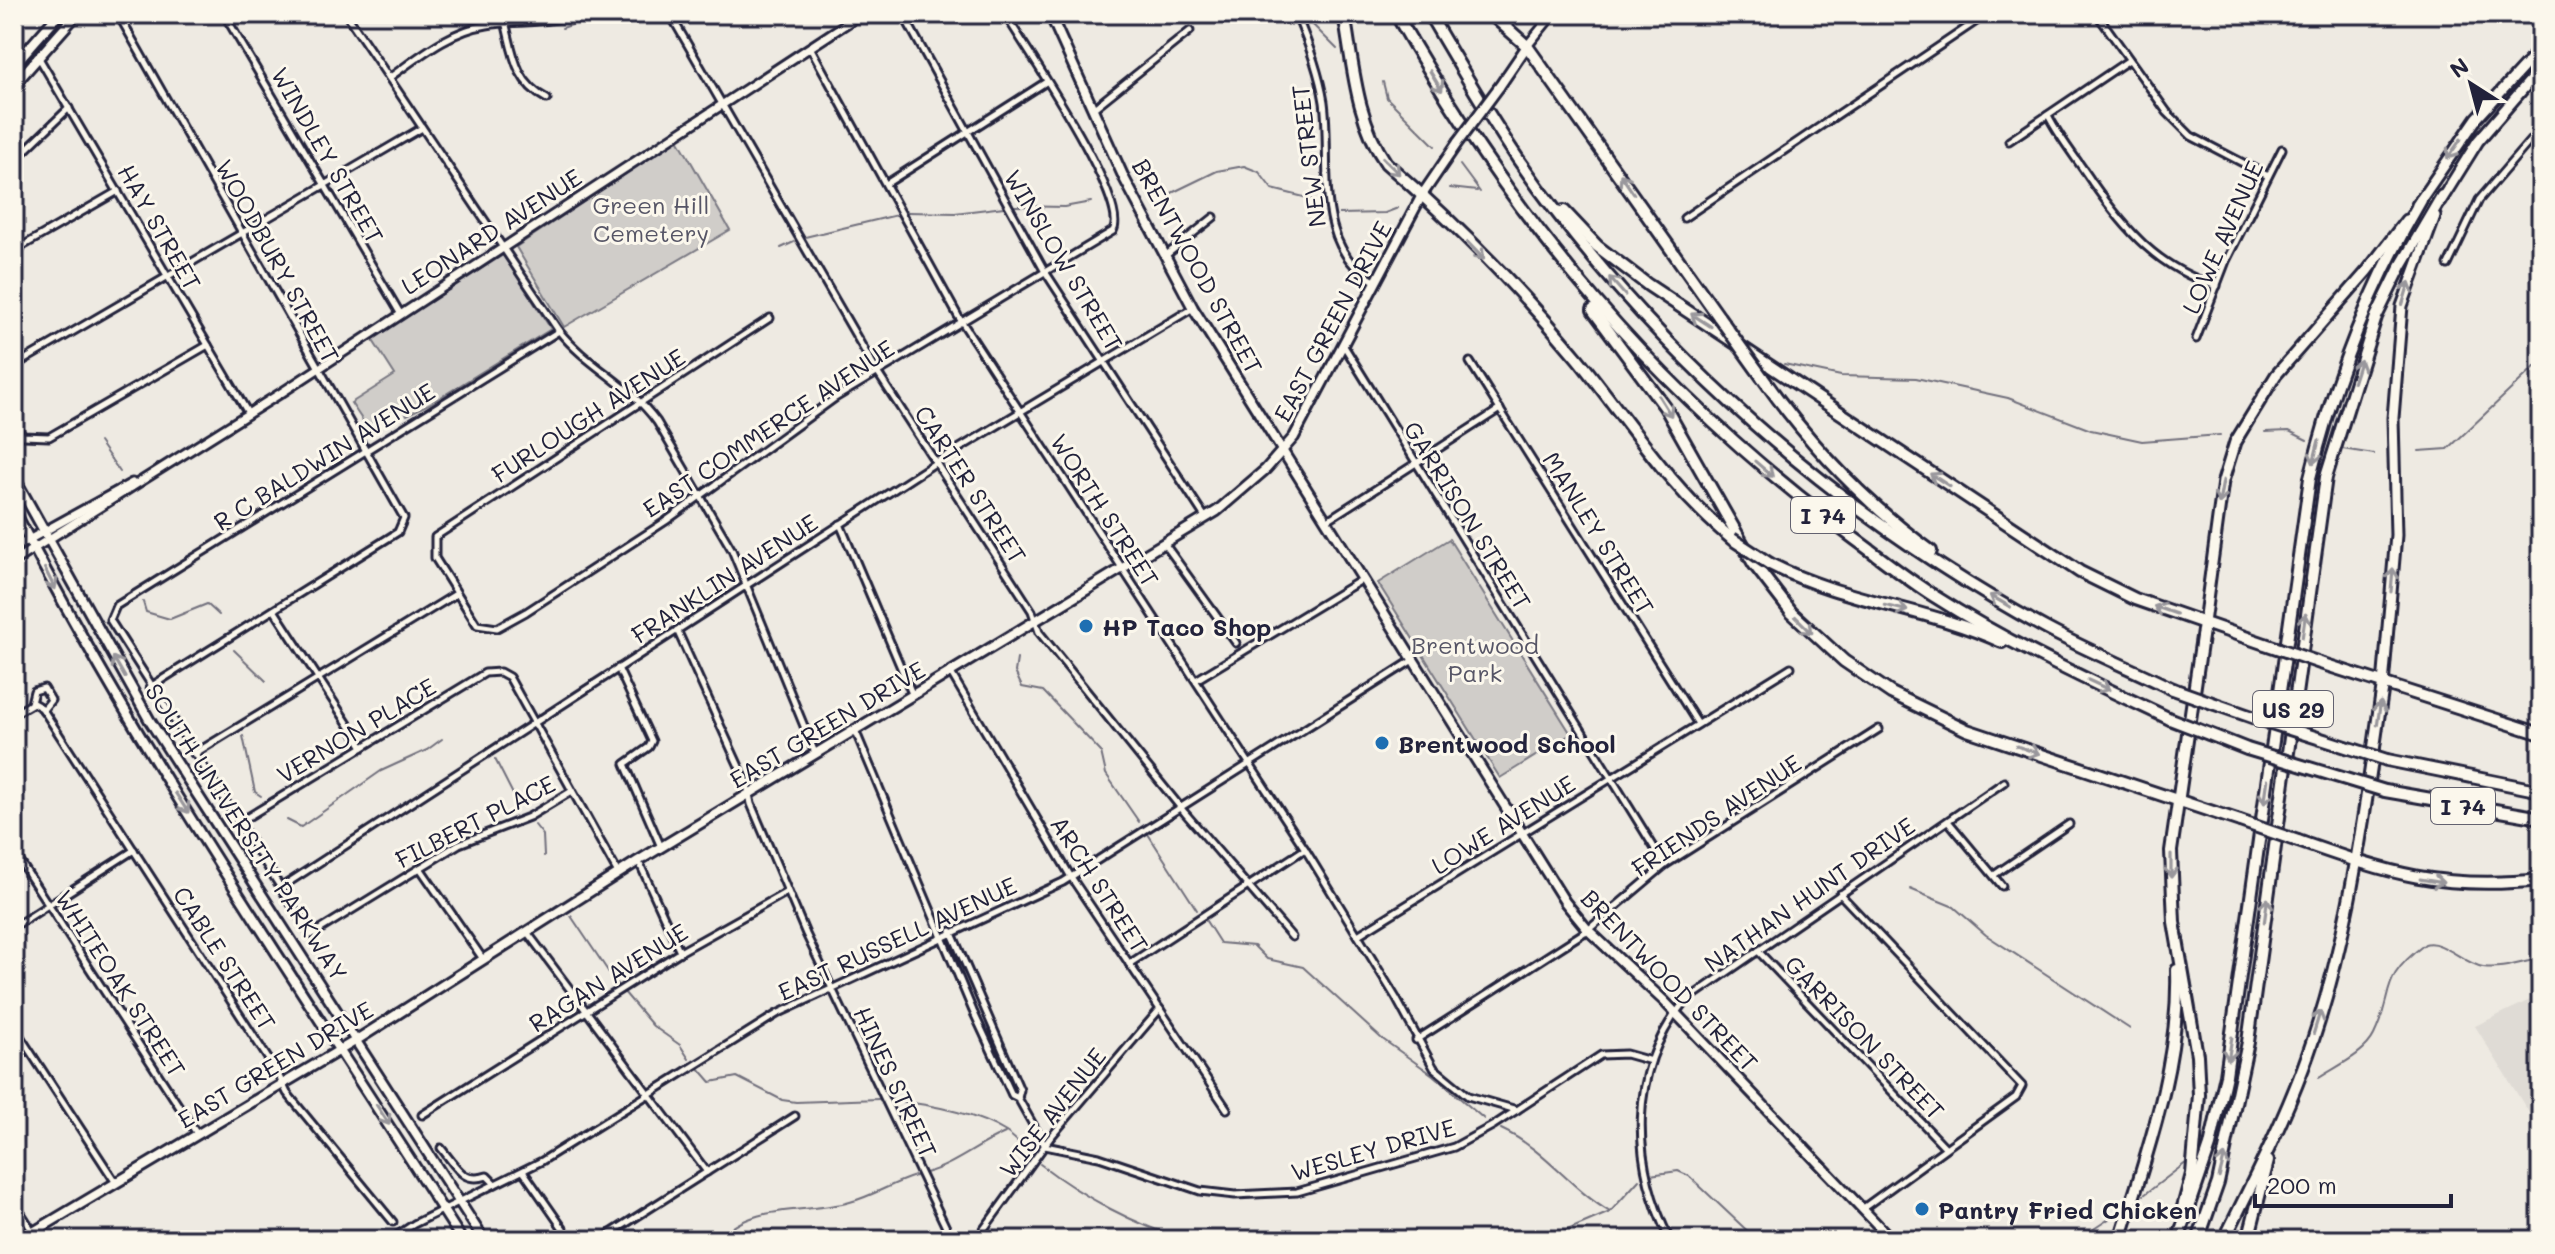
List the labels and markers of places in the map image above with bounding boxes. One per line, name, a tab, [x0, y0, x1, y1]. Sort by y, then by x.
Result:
place label: HP Taco Shop	[1102, 611, 1272, 642]
marker: HP Taco Shop	[1077, 617, 1095, 635]
place label: Brentwood School	[1398, 728, 1616, 759]
marker: Brentwood School	[1373, 734, 1391, 752]
place label: Pantry Fried Chicken	[1938, 1194, 2197, 1225]
marker: Pantry Fried Chicken	[1913, 1200, 1931, 1218]

